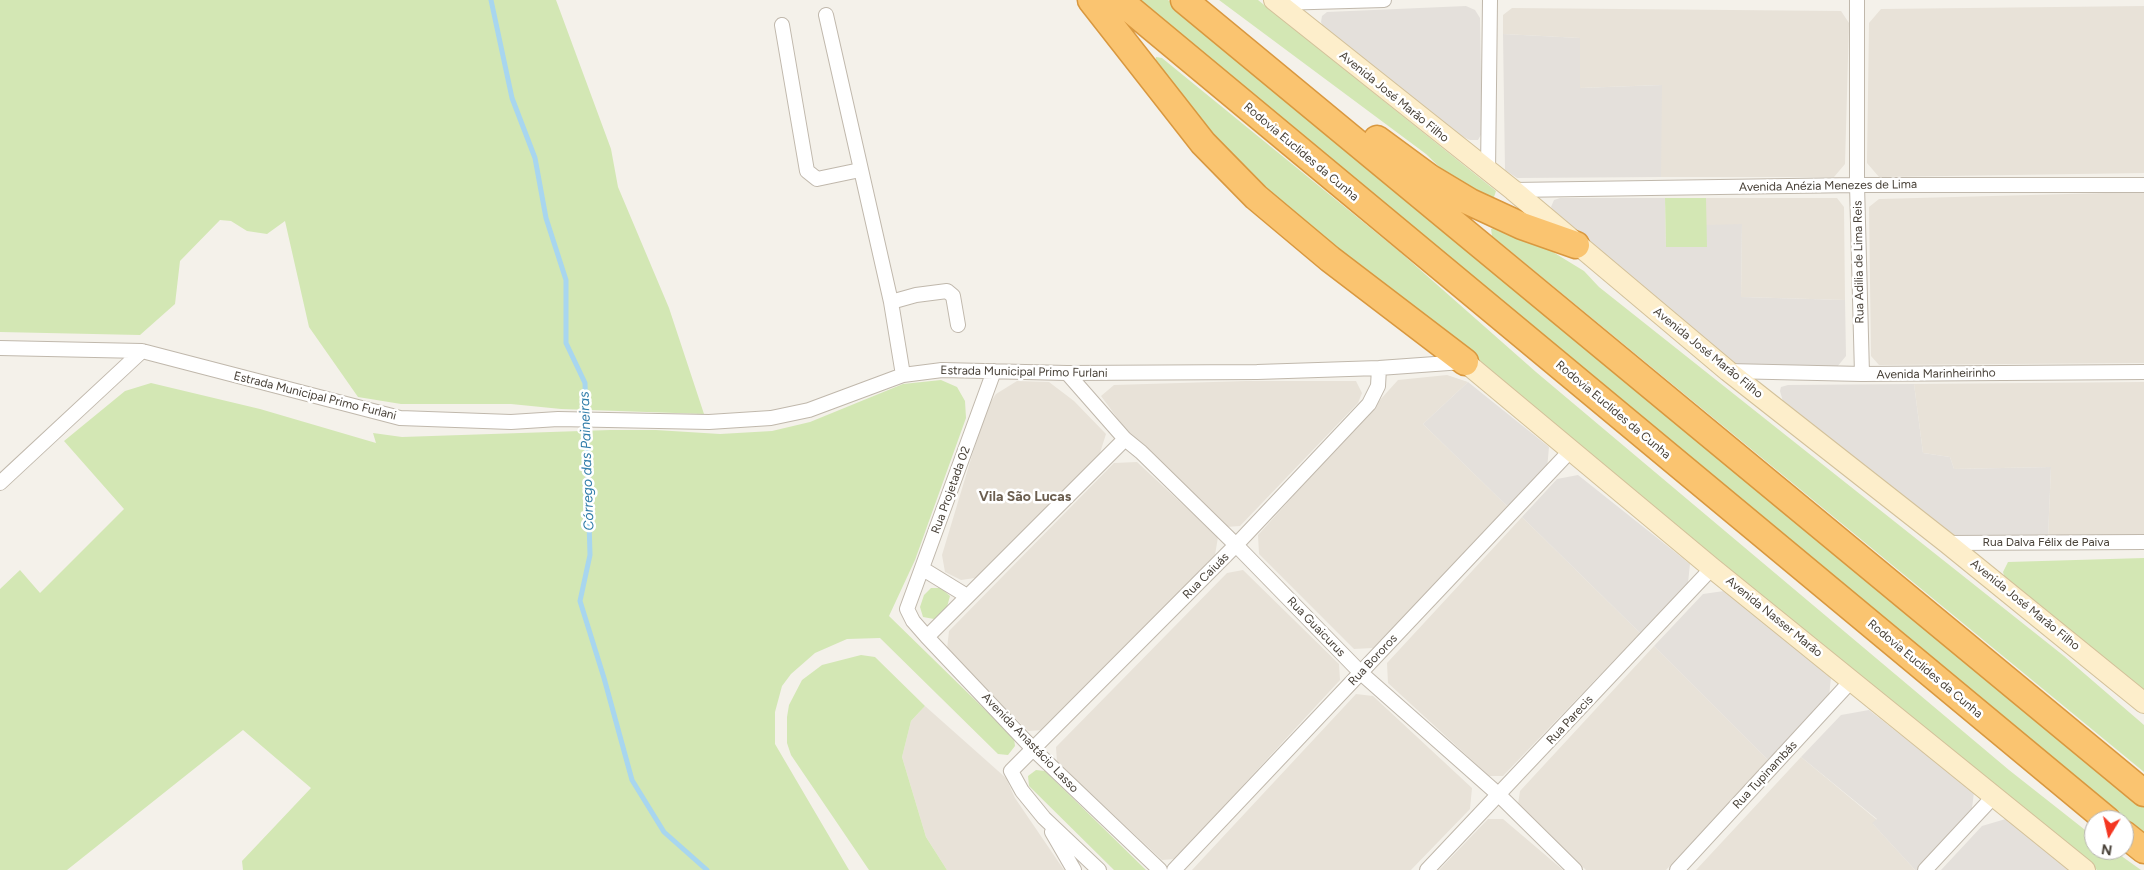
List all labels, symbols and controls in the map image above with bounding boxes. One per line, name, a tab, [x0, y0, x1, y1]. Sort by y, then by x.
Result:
street label: Avenida José Marão Filho	[1336, 48, 1452, 146]
street label: Rodovia Euclides da Cunha	[1241, 100, 1361, 204]
street label: Avenida Anézia Menezes de Lima	[1739, 177, 1917, 195]
street label: Rua Adilia de Lima Reis	[1851, 200, 1867, 324]
street label: Avenida José Marão Filho	[1650, 304, 1766, 402]
street label: Rodovia Euclides da Cunha	[1553, 358, 1673, 462]
street label: Estrada Municipal Primo Furlani	[940, 363, 1108, 381]
street label: Avenida Marinheirinho	[1876, 366, 1996, 382]
street label: Estrada Municipal Primo Furlani	[232, 369, 398, 423]
water label: Córrego das Paineiras	[576, 391, 598, 531]
street label: Rua Projetada 02	[928, 444, 974, 536]
district label: Vila São Lucas	[979, 489, 1071, 505]
street label: Rua Dalva Félix de Paiva	[1982, 535, 2110, 549]
street label: Rua Caiuás	[1180, 550, 1232, 602]
street label: Avenida José Marão Filho	[1967, 556, 2083, 654]
street label: Avenida Nasser Marão	[1723, 574, 1825, 660]
street label: Rua Guaicurus	[1284, 594, 1348, 660]
street label: Rodovia Euclides da Cunha	[1865, 617, 1985, 721]
street label: Rua Bororos	[1345, 631, 1401, 689]
street label: Avenida Anastácio Lasso	[979, 690, 1081, 796]
street label: Rua Parecis	[1544, 693, 1596, 747]
street label: Rua Tupinambás	[1730, 738, 1800, 812]
north arrow	[2084, 810, 2134, 860]
text: N	[2100, 840, 2113, 859]

